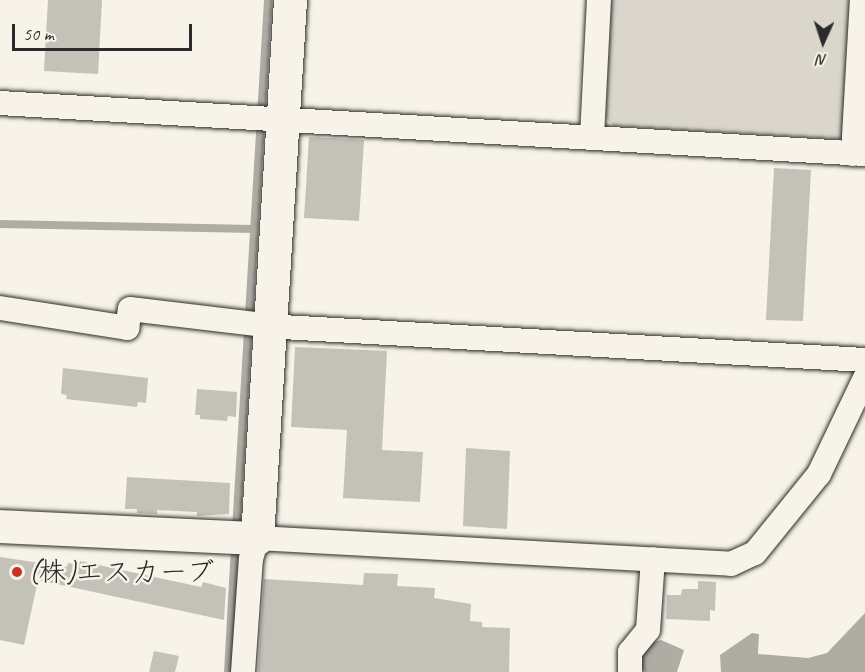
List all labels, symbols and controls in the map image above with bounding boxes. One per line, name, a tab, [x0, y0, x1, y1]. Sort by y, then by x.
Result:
scale bar	[15, 12, 195, 50]
north arrow	[793, 12, 853, 72]
text: 50 m	[23, 23, 54, 45]
text: N	[817, 50, 828, 70]
place label: (株)エスカーブ	[29, 555, 215, 589]
marker: (株)エスカーブ	[10, 565, 24, 579]

